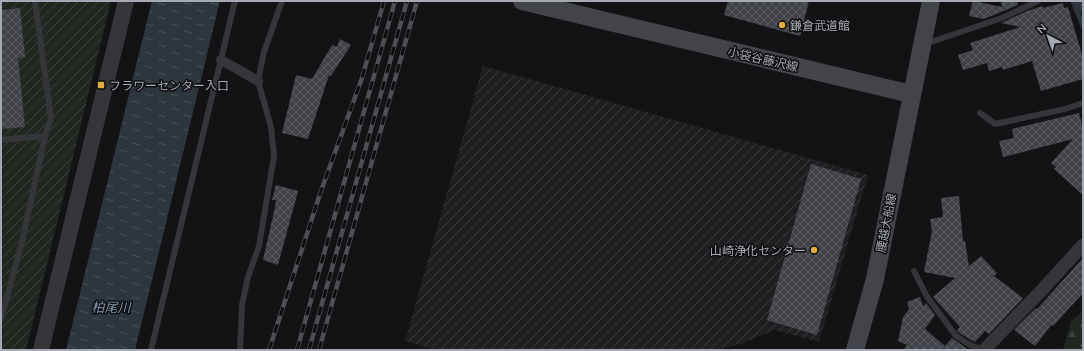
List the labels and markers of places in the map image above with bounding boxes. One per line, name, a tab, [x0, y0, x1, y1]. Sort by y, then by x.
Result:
place label: 鎌倉武道館	[790, 18, 850, 33]
marker: 鎌倉武道館	[777, 20, 787, 30]
place label: フラワーセンター入口	[109, 78, 229, 93]
marker: フラワーセンター入口	[96, 80, 106, 90]
place label: 山崎浄化センター	[710, 243, 806, 258]
marker: 山崎浄化センター	[809, 245, 819, 255]

